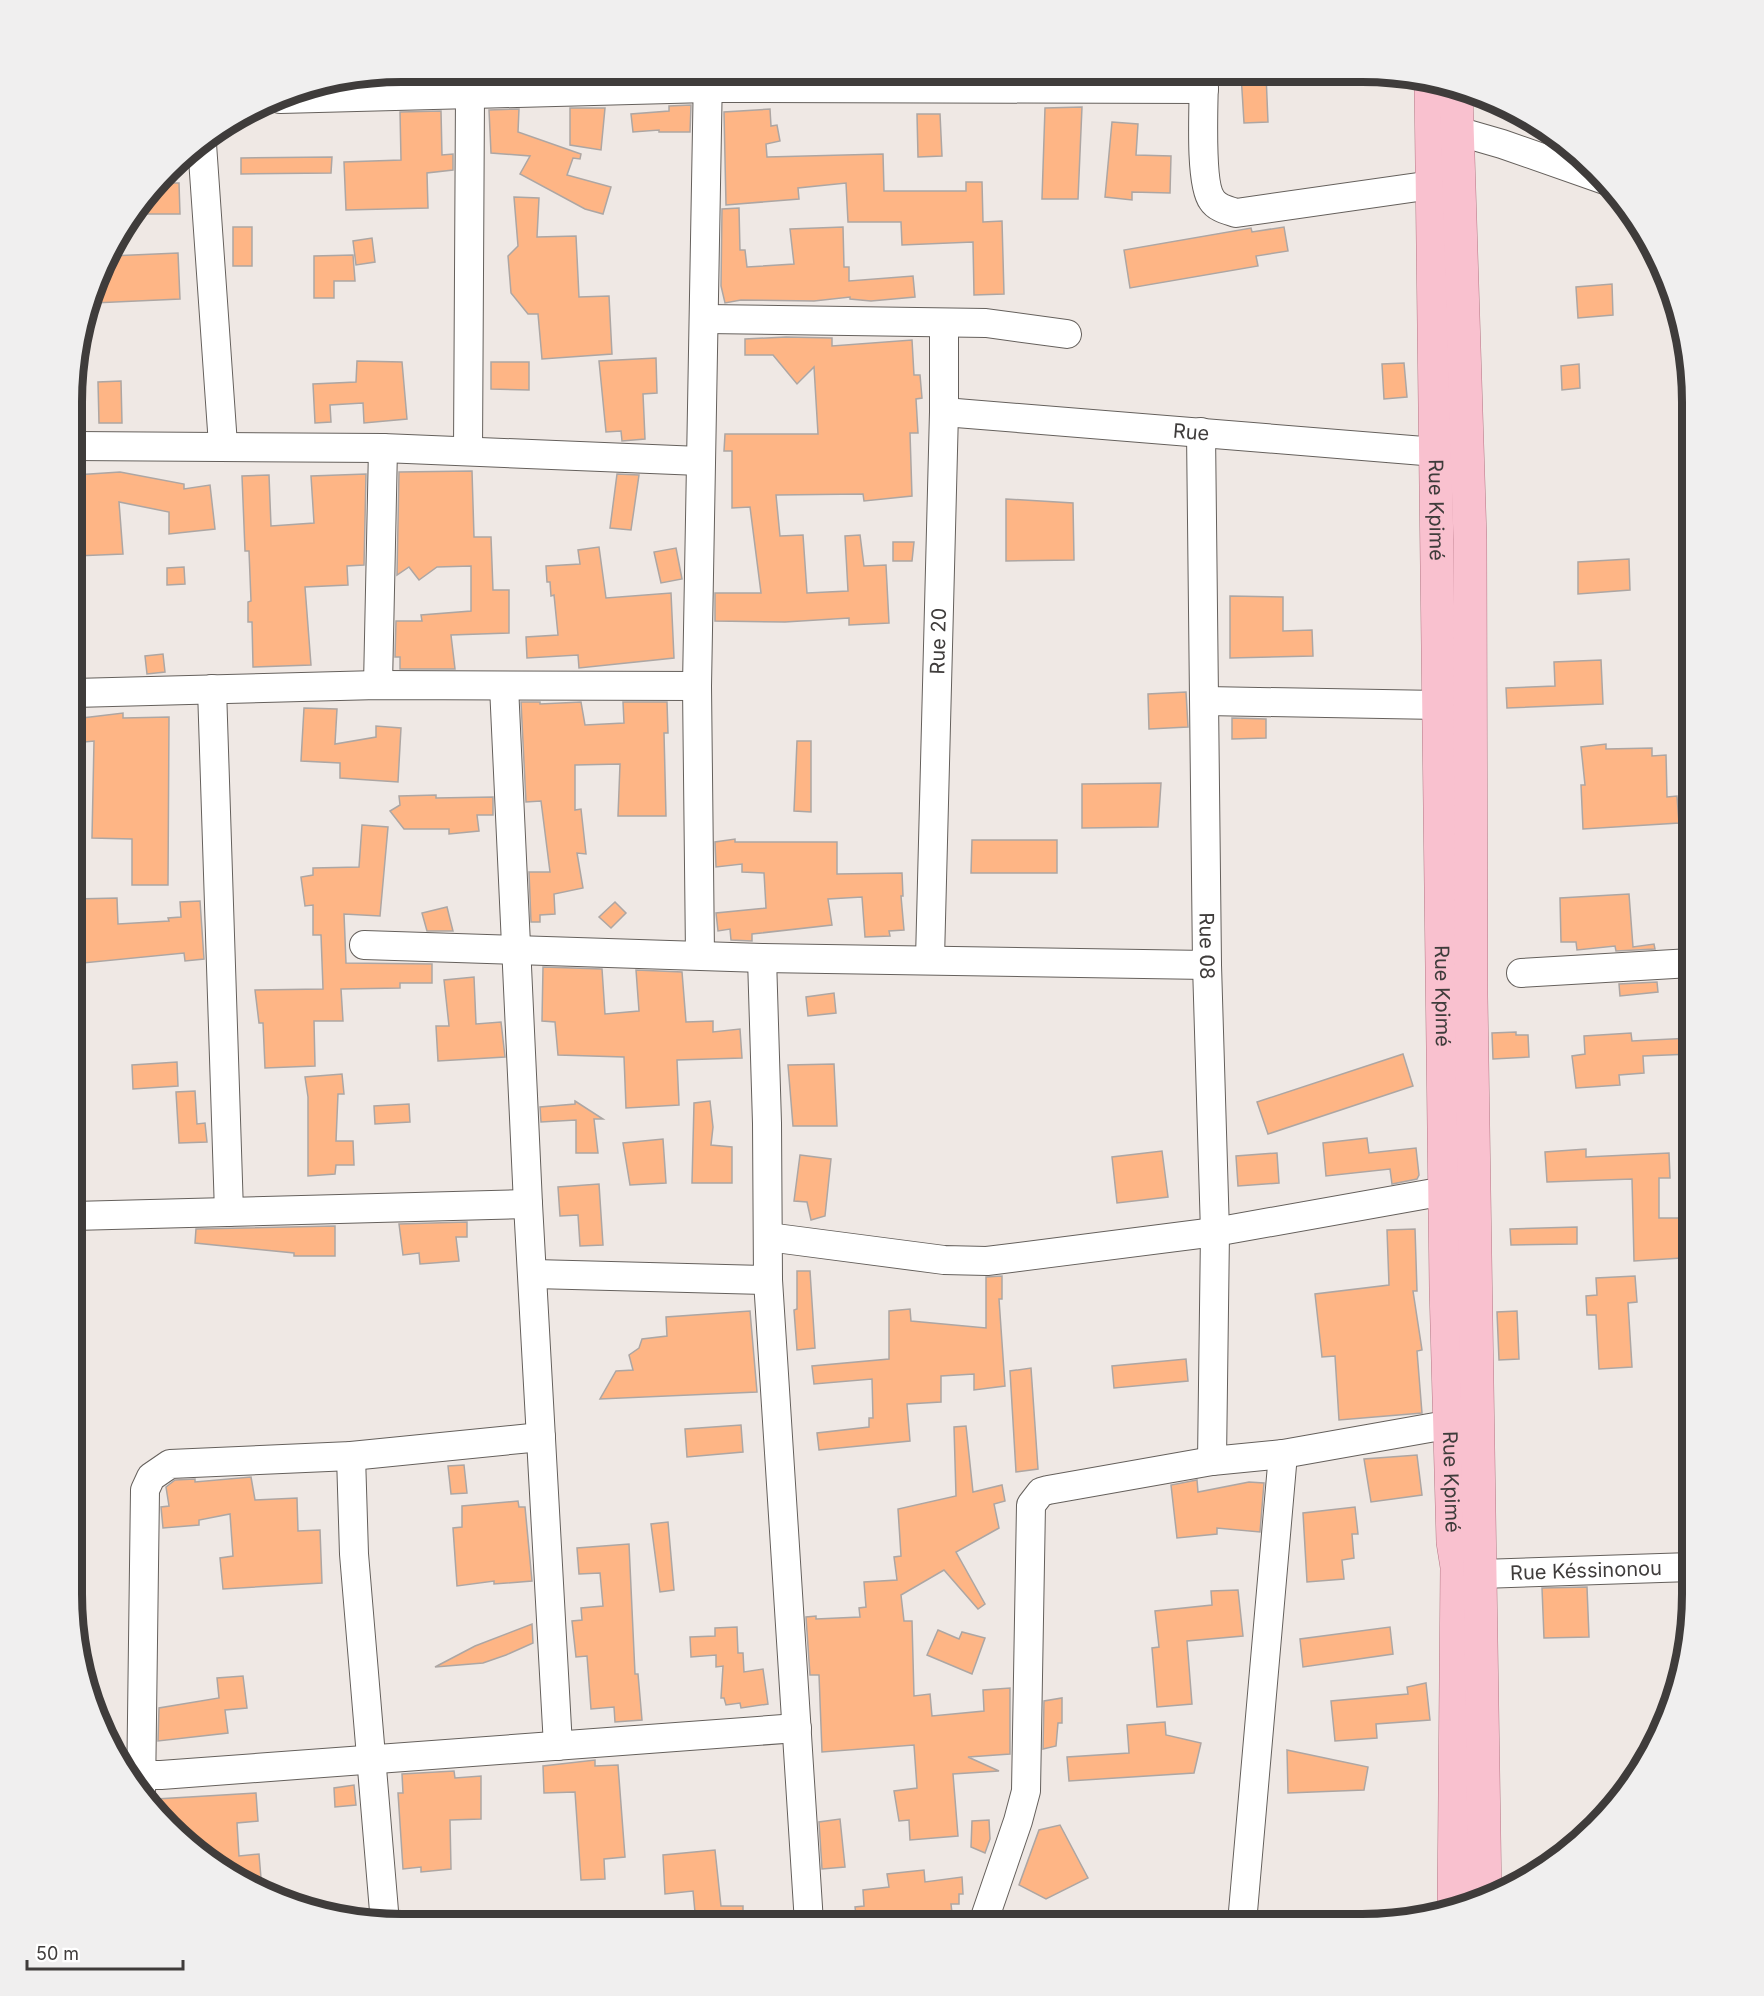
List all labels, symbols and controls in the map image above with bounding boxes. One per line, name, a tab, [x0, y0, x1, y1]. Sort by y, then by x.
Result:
street label: Rue	[1172, 419, 1210, 446]
street label: Rue Kpimé	[1424, 459, 1449, 561]
street label: Rue 20	[925, 607, 951, 675]
street label: Rue 08	[1194, 912, 1219, 980]
street label: Rue Kpimé	[1430, 945, 1455, 1047]
street label: Rue Kpimé	[1438, 1431, 1465, 1533]
street label: Rue Késsinonou	[1510, 1556, 1662, 1585]
scale bar	[27, 1933, 183, 1971]
text: 50 m	[36, 1943, 79, 1964]

